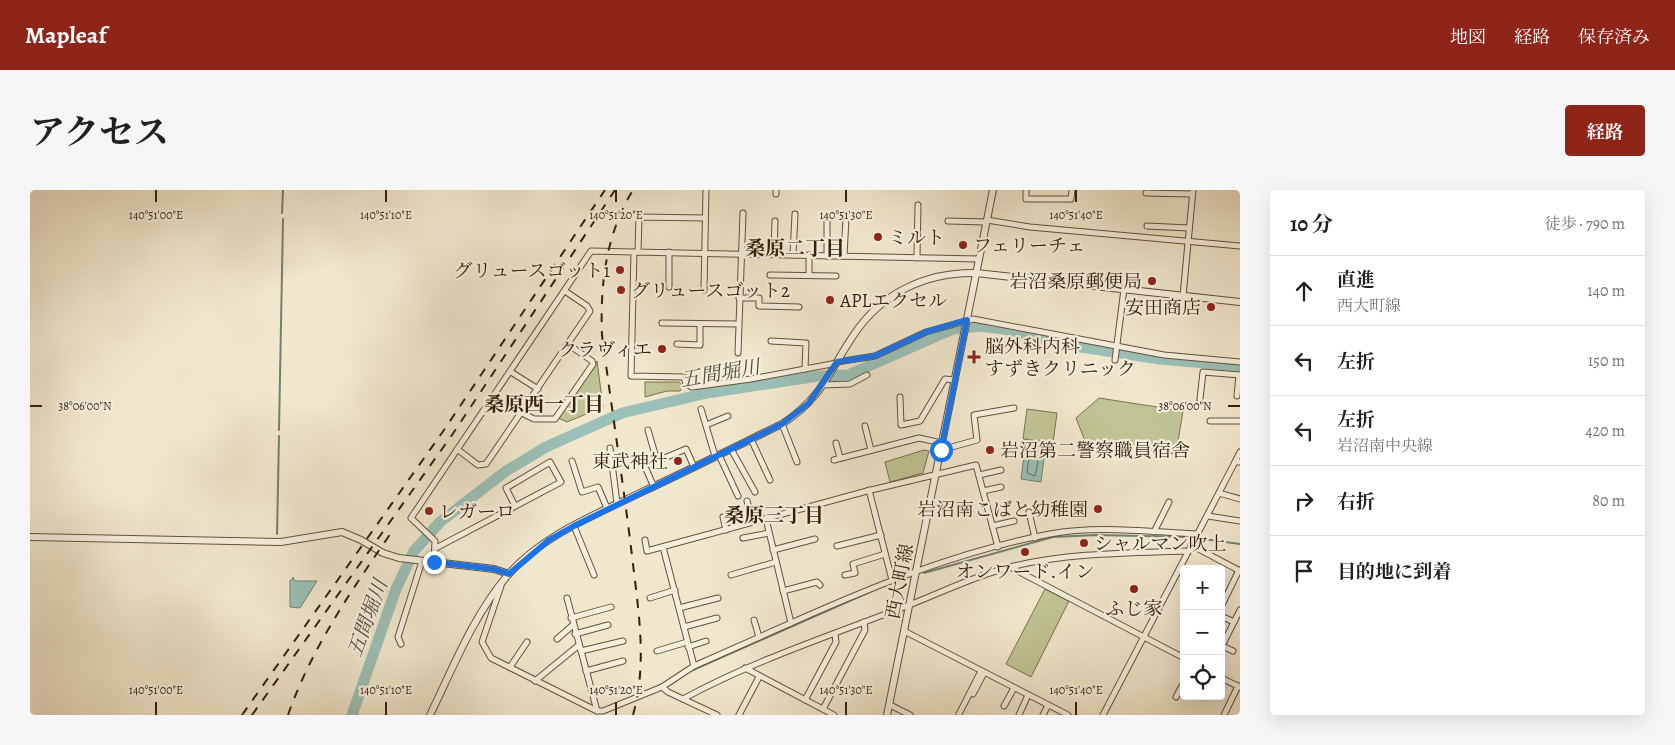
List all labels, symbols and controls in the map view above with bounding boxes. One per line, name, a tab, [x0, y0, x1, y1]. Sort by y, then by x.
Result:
text: Mapleaf	[25, 19, 107, 51]
text: 地図	[1450, 25, 1486, 49]
text: 経路	[1514, 25, 1550, 49]
text: 保存済み	[1578, 25, 1650, 49]
button: 経路	[1565, 105, 1645, 156]
text: アクセス	[30, 108, 169, 156]
text: 140°51'00"E	[129, 207, 183, 223]
text: 140°51'10"E	[360, 207, 412, 223]
text: 140°51'20"E	[589, 207, 643, 223]
text: 140°51'30"E	[820, 207, 873, 223]
text: 140°51'40"E	[1049, 207, 1103, 223]
text: 10 分	[1290, 210, 1333, 238]
text: 徒歩 · 790 m	[1544, 213, 1625, 235]
place label: ミルト	[888, 225, 945, 251]
marker: ミルト	[872, 231, 884, 243]
place label: フェリーチェ	[973, 233, 1085, 259]
district label: 桑原二丁目	[745, 235, 845, 262]
marker: フェリーチェ	[957, 239, 969, 251]
place label: グリュースゴット1	[453, 258, 610, 284]
marker: グリュースゴット1	[614, 264, 626, 276]
text: 直進	[1337, 267, 1375, 293]
place label: 岩沼桑原郵便局	[1009, 269, 1142, 295]
marker: 岩沼桑原郵便局	[1146, 275, 1158, 287]
icon: ahead	[1290, 277, 1318, 305]
place label: グリュースゴット2	[631, 278, 790, 304]
text: 140 m	[1587, 280, 1625, 302]
marker: グリュースゴット2	[615, 284, 627, 296]
place label: APLエクセル	[839, 288, 947, 314]
marker: APLエクセル	[824, 294, 836, 306]
place label: 安田商店	[1125, 295, 1201, 321]
text: 西大町線	[1337, 295, 1401, 317]
marker: 安田商店	[1205, 301, 1217, 313]
place label: 脳外科内科 すずきクリニック	[985, 334, 1136, 382]
place label: クラヴィエ	[558, 337, 652, 363]
marker: クラヴィエ	[656, 343, 668, 355]
icon: left	[1290, 347, 1318, 375]
text: 左折	[1337, 349, 1375, 375]
marker: 脳外科内科 すずきクリニック	[967, 350, 981, 364]
text: 150 m	[1588, 350, 1625, 372]
water label: 五間堀川	[678, 353, 764, 394]
district label: 桑原西一丁目	[484, 391, 604, 418]
text: 38°06'00"N	[58, 398, 112, 414]
text: 38°06'00"N	[1158, 398, 1212, 414]
text: 左折	[1337, 407, 1375, 433]
icon: left	[1290, 417, 1318, 445]
text: 420 m	[1585, 420, 1625, 442]
text: 岩沼南中央線	[1337, 435, 1433, 457]
place label: 岩沼第二警察職員宿舎	[1000, 438, 1190, 464]
route start	[930, 439, 953, 462]
marker: 岩沼第二警察職員宿舎	[984, 444, 996, 456]
place label: 東武神社	[592, 449, 668, 475]
marker: 東武神社	[672, 455, 684, 467]
icon: right	[1290, 487, 1318, 515]
text: 右折	[1337, 489, 1375, 515]
text: 80 m	[1592, 490, 1625, 512]
place label: 岩沼南こばと幼稚園	[917, 497, 1088, 523]
place label: レガーロ	[439, 499, 515, 525]
district label: 桑原三丁目	[724, 502, 824, 529]
marker: 岩沼南こばと幼稚園	[1092, 503, 1104, 515]
marker: レガーロ	[423, 505, 435, 517]
place label: シャルマン吹上	[1094, 531, 1227, 557]
marker: シャルマン吹上	[1078, 537, 1090, 549]
street label: 西大町線	[880, 541, 920, 621]
marker: オンワード.イン	[1019, 546, 1031, 558]
route end	[423, 551, 446, 574]
icon: arrive	[1290, 557, 1318, 585]
place label: オンワード.イン	[956, 559, 1094, 585]
text: 目的地に到着	[1337, 559, 1451, 585]
map controls	[1180, 565, 1225, 700]
button: +	[1180, 565, 1225, 610]
water label: 五間堀川	[341, 574, 395, 660]
marker: ふじ家	[1128, 583, 1140, 595]
place label: ふじ家	[1105, 596, 1163, 622]
button: −	[1180, 610, 1225, 655]
button: locate	[1180, 655, 1225, 700]
text: 140°51'00"E	[129, 682, 183, 698]
text: 140°51'10"E	[360, 682, 412, 698]
text: 140°51'20"E	[589, 682, 643, 698]
text: 140°51'30"E	[820, 682, 873, 698]
text: 140°51'40"E	[1049, 682, 1103, 698]

